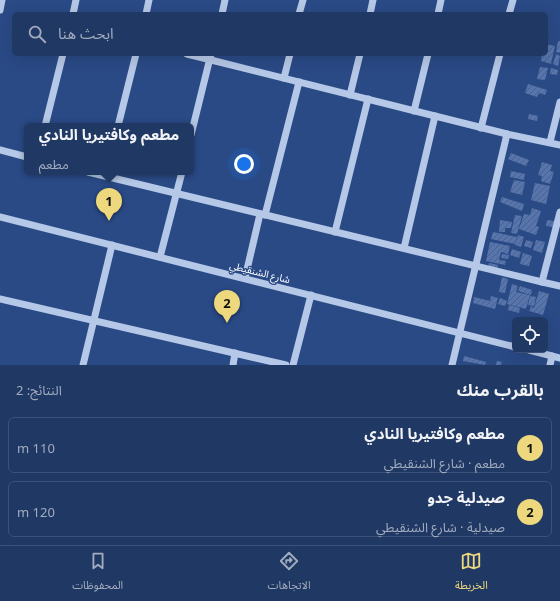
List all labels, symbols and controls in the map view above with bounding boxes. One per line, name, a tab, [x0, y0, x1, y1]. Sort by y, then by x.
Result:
search box	[12, 12, 548, 56]
icon: search	[26, 23, 48, 45]
text: ابحث هنا	[58, 23, 114, 43]
popup	[24, 123, 194, 175]
text: مطعم وكافتيريا النادي	[39, 124, 179, 144]
your location	[234, 154, 254, 174]
text: مطعم	[39, 155, 69, 173]
pin: 1	[96, 188, 122, 221]
street label: شارع الشنقيطي	[228, 258, 292, 288]
pin: 2	[214, 290, 240, 323]
map controls	[512, 317, 548, 353]
button: locate	[512, 317, 548, 353]
text: بالقرب منك	[457, 378, 544, 401]
text: النتائج: 2	[16, 381, 62, 399]
text: مطعم وكافتيريا النادي	[364, 423, 505, 443]
text: 110 m	[17, 439, 55, 457]
text: 1	[526, 439, 534, 457]
text: مطعم · شارع الشنقيطي	[384, 454, 505, 472]
text: صيدلية جدو	[427, 487, 505, 507]
text: 120 m	[17, 503, 55, 521]
text: 2	[526, 503, 534, 521]
text: صيدلية · شارع الشنقيطي	[376, 518, 505, 536]
tab: المحفوظات	[72, 550, 123, 597]
tab: الاتجاهات	[268, 550, 311, 597]
tab: الخريطة	[455, 550, 488, 597]

